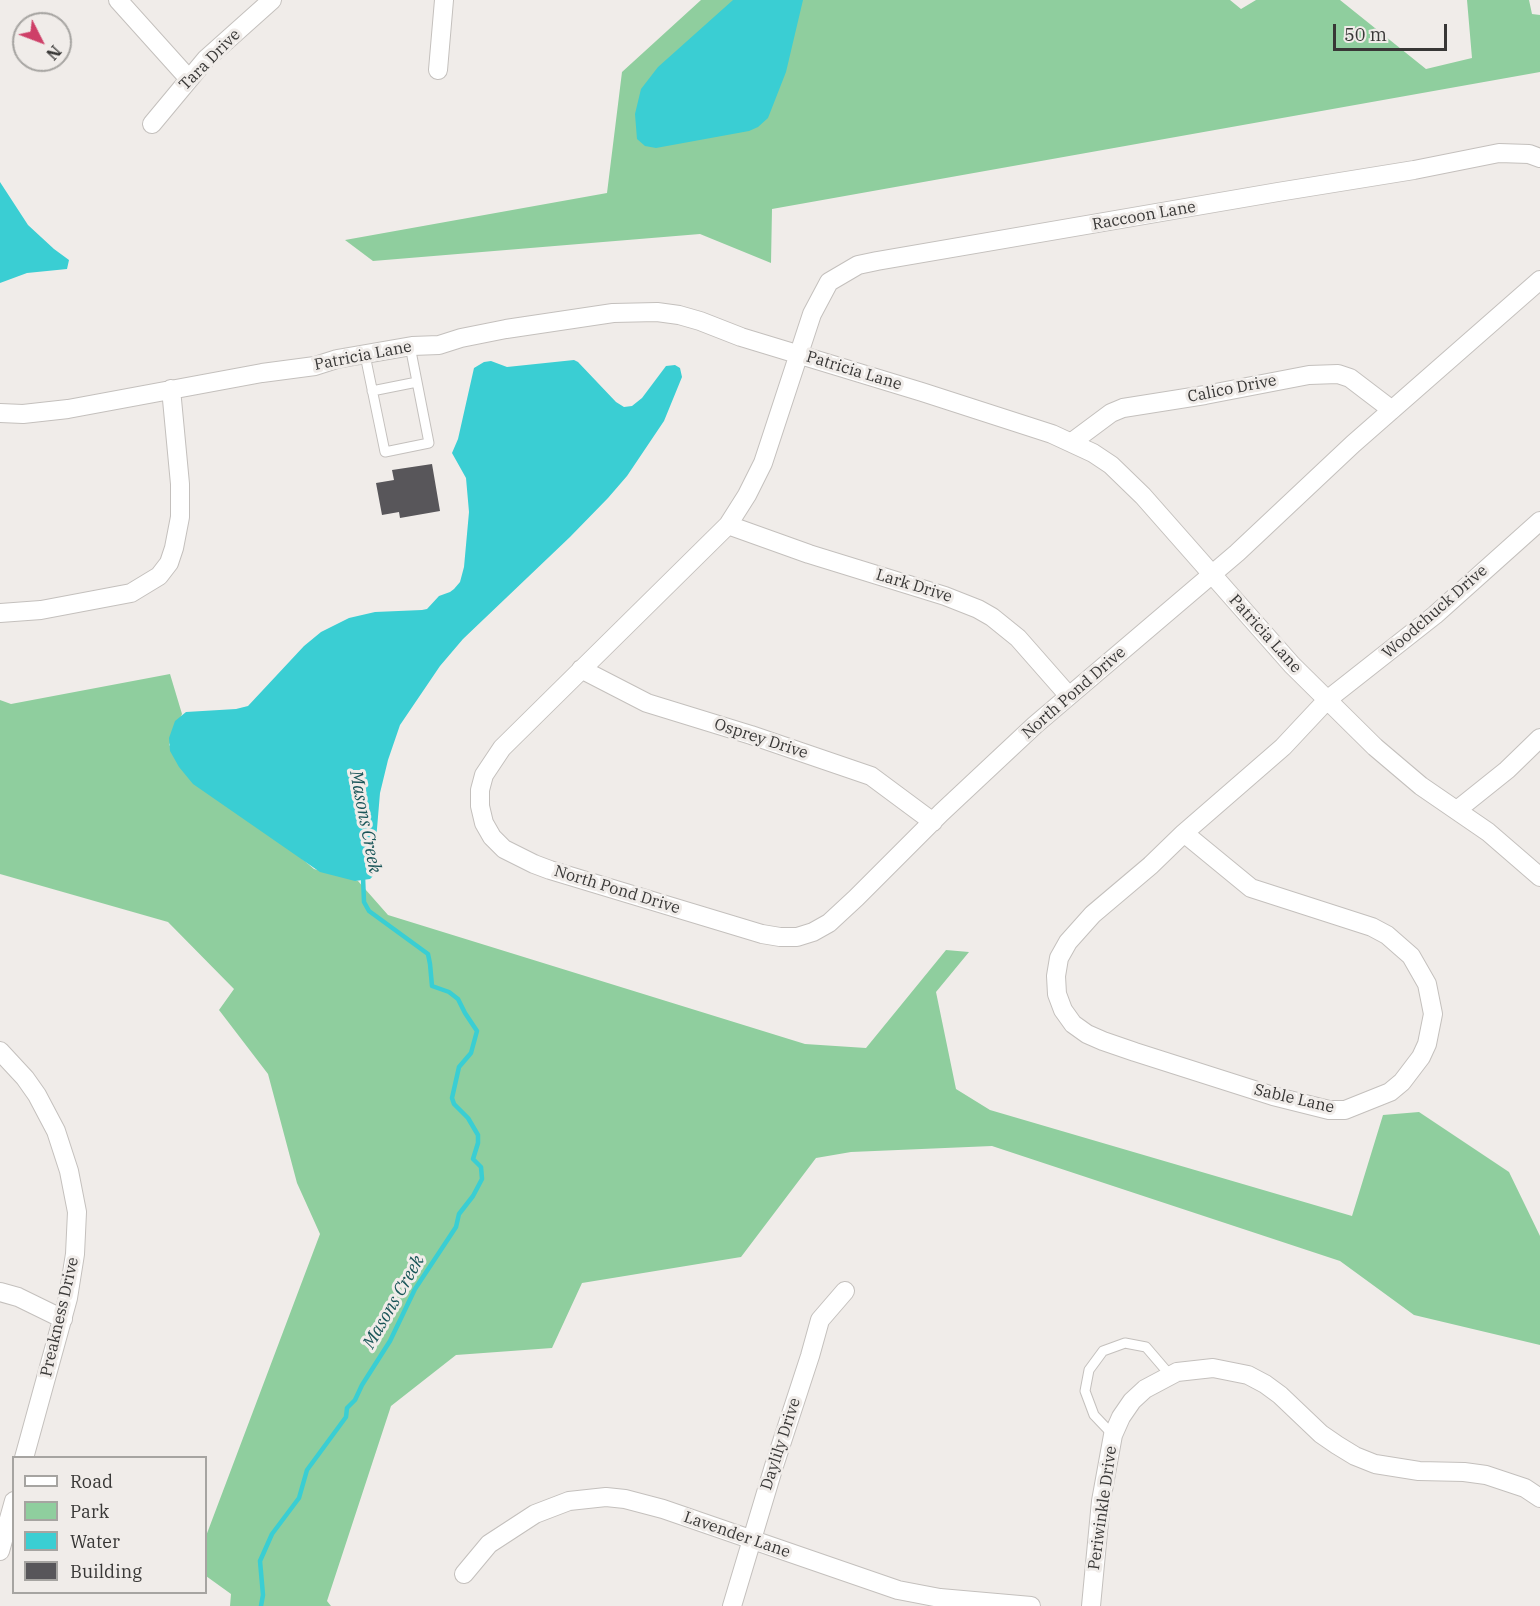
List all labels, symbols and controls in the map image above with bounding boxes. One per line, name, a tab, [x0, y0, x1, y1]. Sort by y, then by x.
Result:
north arrow	[12, 12, 72, 72]
scale bar	[1336, 12, 1450, 50]
text: 50 m	[1344, 23, 1387, 46]
street label: Tara Drive	[175, 25, 245, 95]
text: N	[42, 41, 66, 64]
street label: Raccoon Lane	[1091, 197, 1197, 235]
street label: Patricia Lane	[313, 337, 413, 375]
street label: Patricia Lane	[804, 347, 904, 395]
street label: Calico Drive	[1186, 371, 1278, 407]
street label: Woodchuck Drive	[1379, 561, 1491, 663]
street label: Lark Drive	[874, 565, 954, 607]
street label: Patricia Lane	[1225, 591, 1305, 677]
street label: North Pond Drive	[1018, 643, 1130, 743]
street label: Osprey Drive	[712, 715, 810, 763]
water label: Masons Creek	[344, 769, 386, 875]
street label: North Pond Drive	[552, 862, 682, 918]
street label: Sable Lane	[1252, 1080, 1336, 1118]
water label: Masons Creek	[359, 1251, 429, 1353]
street label: Preakness Drive	[37, 1255, 83, 1379]
street label: Daylily Drive	[757, 1396, 805, 1492]
street label: Periwinkle Drive	[1085, 1445, 1121, 1571]
legend	[12, 1456, 207, 1594]
text: Road	[70, 1470, 113, 1493]
text: Park	[70, 1500, 109, 1523]
street label: Lavender Lane	[681, 1508, 793, 1562]
text: Water	[70, 1530, 120, 1553]
text: Building	[70, 1560, 142, 1583]

